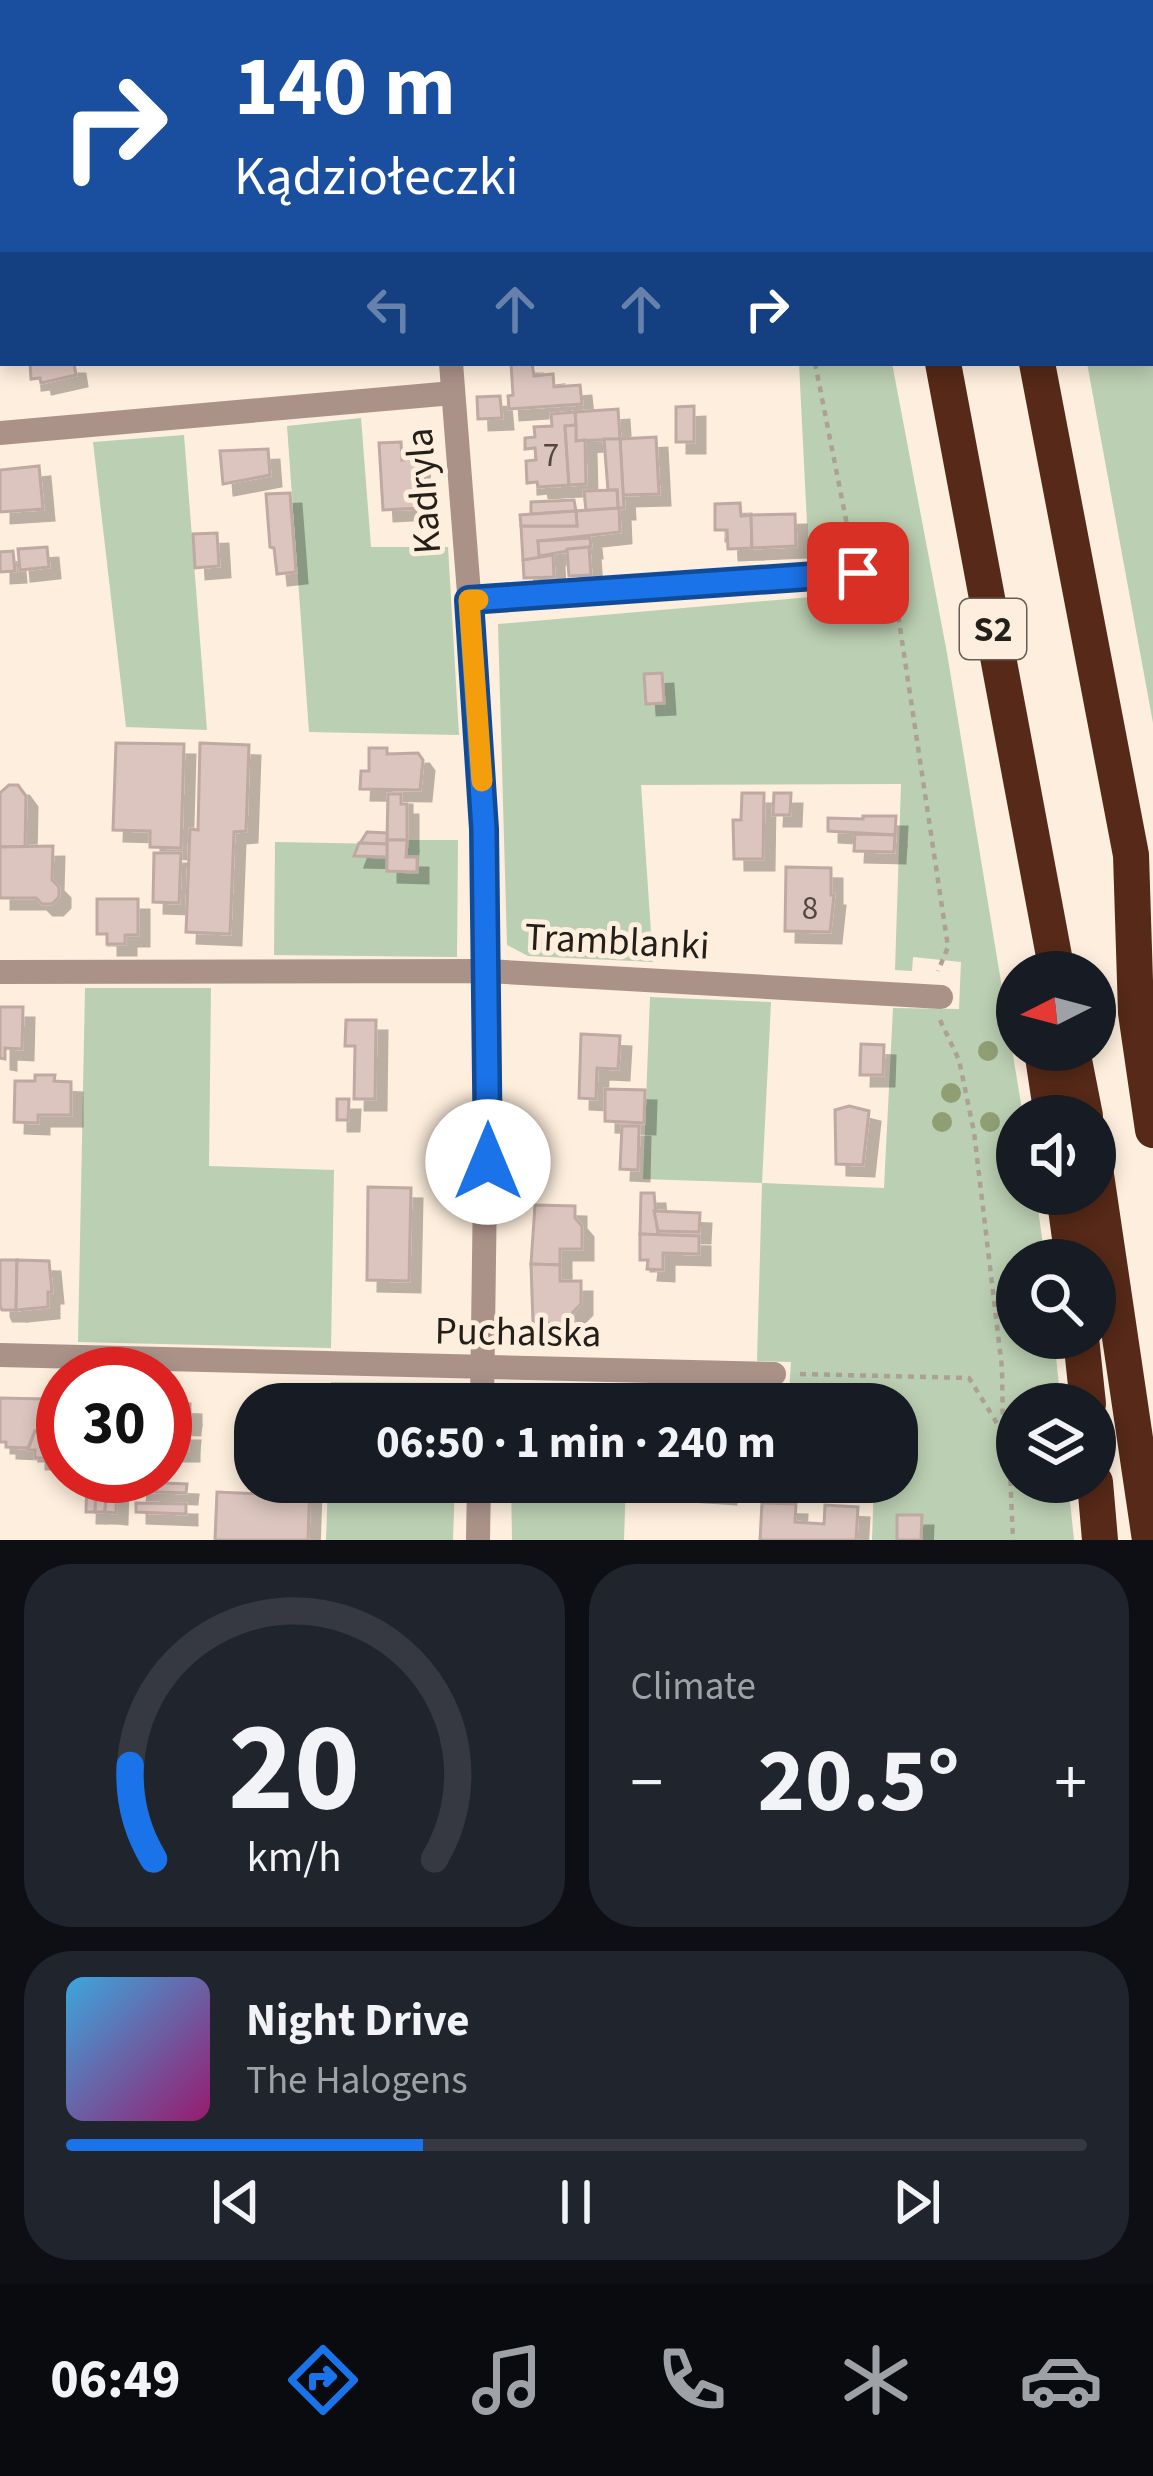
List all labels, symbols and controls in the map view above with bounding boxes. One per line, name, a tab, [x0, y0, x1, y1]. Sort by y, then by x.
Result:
text: 140 m	[234, 28, 456, 148]
icon: right	[36, 48, 192, 204]
text: Kądziołeczki	[234, 139, 518, 216]
icon: left	[356, 276, 422, 342]
icon: ahead	[482, 276, 548, 342]
icon: ahead	[608, 276, 674, 342]
icon: right	[734, 276, 800, 342]
street label: Kadryla	[392, 426, 456, 556]
house number: 7	[543, 432, 559, 479]
pin	[807, 522, 909, 624]
icon: arrive	[825, 540, 891, 606]
road number: S2	[960, 599, 1026, 659]
house number: 8	[802, 885, 818, 932]
street label: Tramblanki	[523, 909, 711, 975]
north arrow	[996, 951, 1116, 1071]
map controls	[996, 951, 1116, 1503]
button: sound	[996, 1095, 1116, 1215]
position arrow	[425, 1099, 551, 1225]
button: search	[996, 1239, 1116, 1359]
street label: Puchalska	[434, 1304, 602, 1362]
speed limit sign: 30	[36, 1347, 192, 1503]
button: layers	[996, 1383, 1116, 1503]
text: 06:50 · 1 min · 240 m	[376, 1411, 776, 1475]
text: Climate	[631, 1659, 756, 1715]
text: 20	[228, 1680, 360, 1858]
text: 20.5°	[758, 1718, 960, 1846]
text: −	[631, 1736, 663, 1830]
text: +	[1054, 1736, 1087, 1830]
text: km/h	[247, 1826, 342, 1887]
text: Night Drive	[246, 1989, 470, 2053]
text: The Halogens	[246, 2053, 468, 2109]
icon: previous	[203, 2169, 269, 2235]
icon: pause	[543, 2169, 609, 2235]
icon: next	[884, 2169, 950, 2235]
icon: directions	[281, 2338, 365, 2422]
icon: music	[465, 2338, 549, 2422]
icon: phone	[650, 2338, 734, 2422]
icon: climate	[834, 2338, 918, 2422]
icon: car	[1019, 2338, 1103, 2422]
text: 06:49	[50, 2342, 180, 2419]

